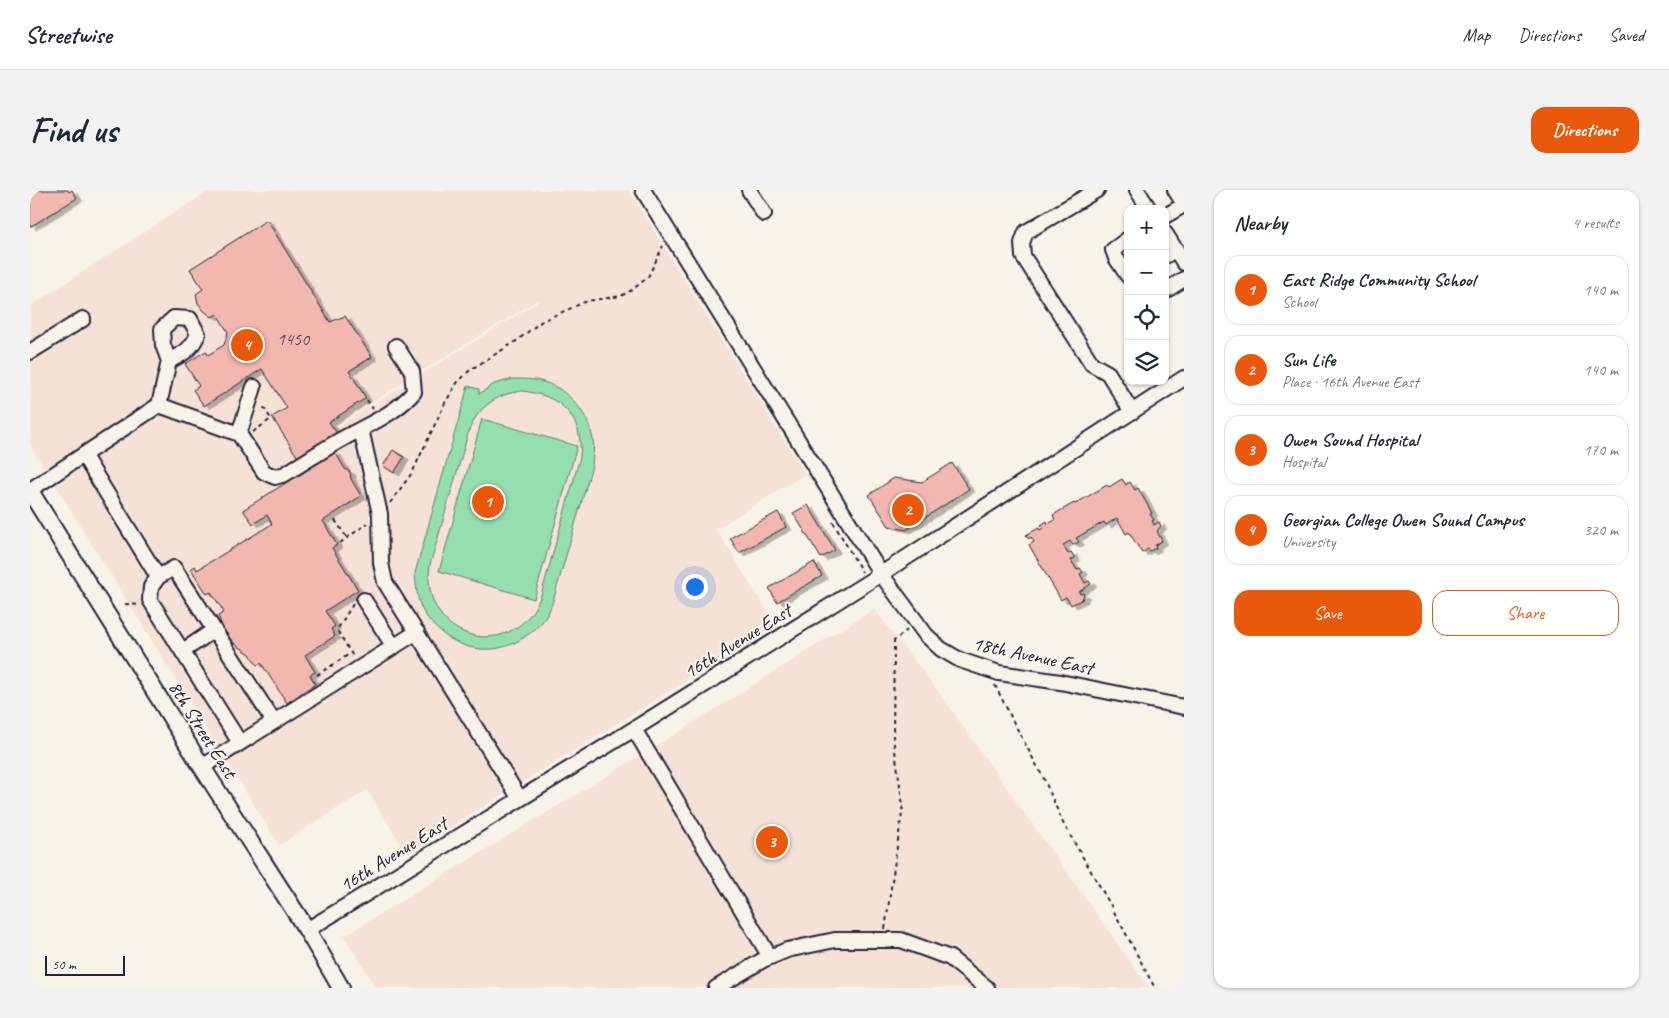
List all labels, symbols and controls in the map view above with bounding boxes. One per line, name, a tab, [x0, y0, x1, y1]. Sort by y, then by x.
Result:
text: Streetwise	[25, 20, 111, 50]
text: Map	[1463, 24, 1490, 46]
text: Directions	[1518, 24, 1581, 46]
text: Saved	[1609, 24, 1644, 46]
button: Directions	[1531, 107, 1639, 153]
text: Find us	[30, 108, 117, 153]
map controls	[1124, 205, 1169, 385]
button: +	[1124, 205, 1169, 250]
text: Nearby	[1234, 210, 1287, 236]
text: 4 results	[1572, 213, 1619, 233]
button: −	[1124, 250, 1169, 295]
text: East Ridge Community School	[1282, 268, 1475, 292]
text: 1	[1247, 280, 1255, 300]
text: 140 m	[1584, 280, 1618, 300]
text: School	[1282, 292, 1316, 312]
button: locate	[1124, 295, 1169, 340]
pin: 4	[231, 326, 263, 364]
house number: 1450	[277, 328, 311, 350]
button: layers	[1124, 340, 1169, 385]
text: Sun Life	[1282, 348, 1335, 372]
text: 2	[1247, 360, 1255, 380]
text: 140 m	[1584, 360, 1618, 380]
text: Place · 16th Avenue East	[1282, 372, 1419, 392]
text: Owen Sound Hospital	[1282, 428, 1419, 452]
text: 3	[1247, 440, 1255, 460]
text: 170 m	[1584, 440, 1618, 460]
text: Hospital	[1282, 452, 1326, 472]
pin: 1	[472, 483, 504, 521]
pin: 2	[892, 491, 924, 529]
text: Georgian College Owen Sound Campus	[1282, 508, 1524, 532]
text: 4	[1247, 520, 1255, 540]
text: 320 m	[1584, 520, 1618, 540]
text: University	[1282, 532, 1335, 552]
your location	[682, 574, 708, 600]
button: Save	[1234, 590, 1422, 636]
button: Share	[1432, 590, 1619, 636]
street label: 16th Avenue East	[679, 597, 799, 684]
street label: 18th Avenue East	[971, 631, 1099, 681]
street label: 8th Street East	[163, 676, 244, 784]
street label: 16th Avenue East	[335, 810, 455, 897]
pin: 3	[756, 823, 788, 861]
scale bar	[45, 953, 125, 976]
text: 50 m	[52, 956, 76, 973]

